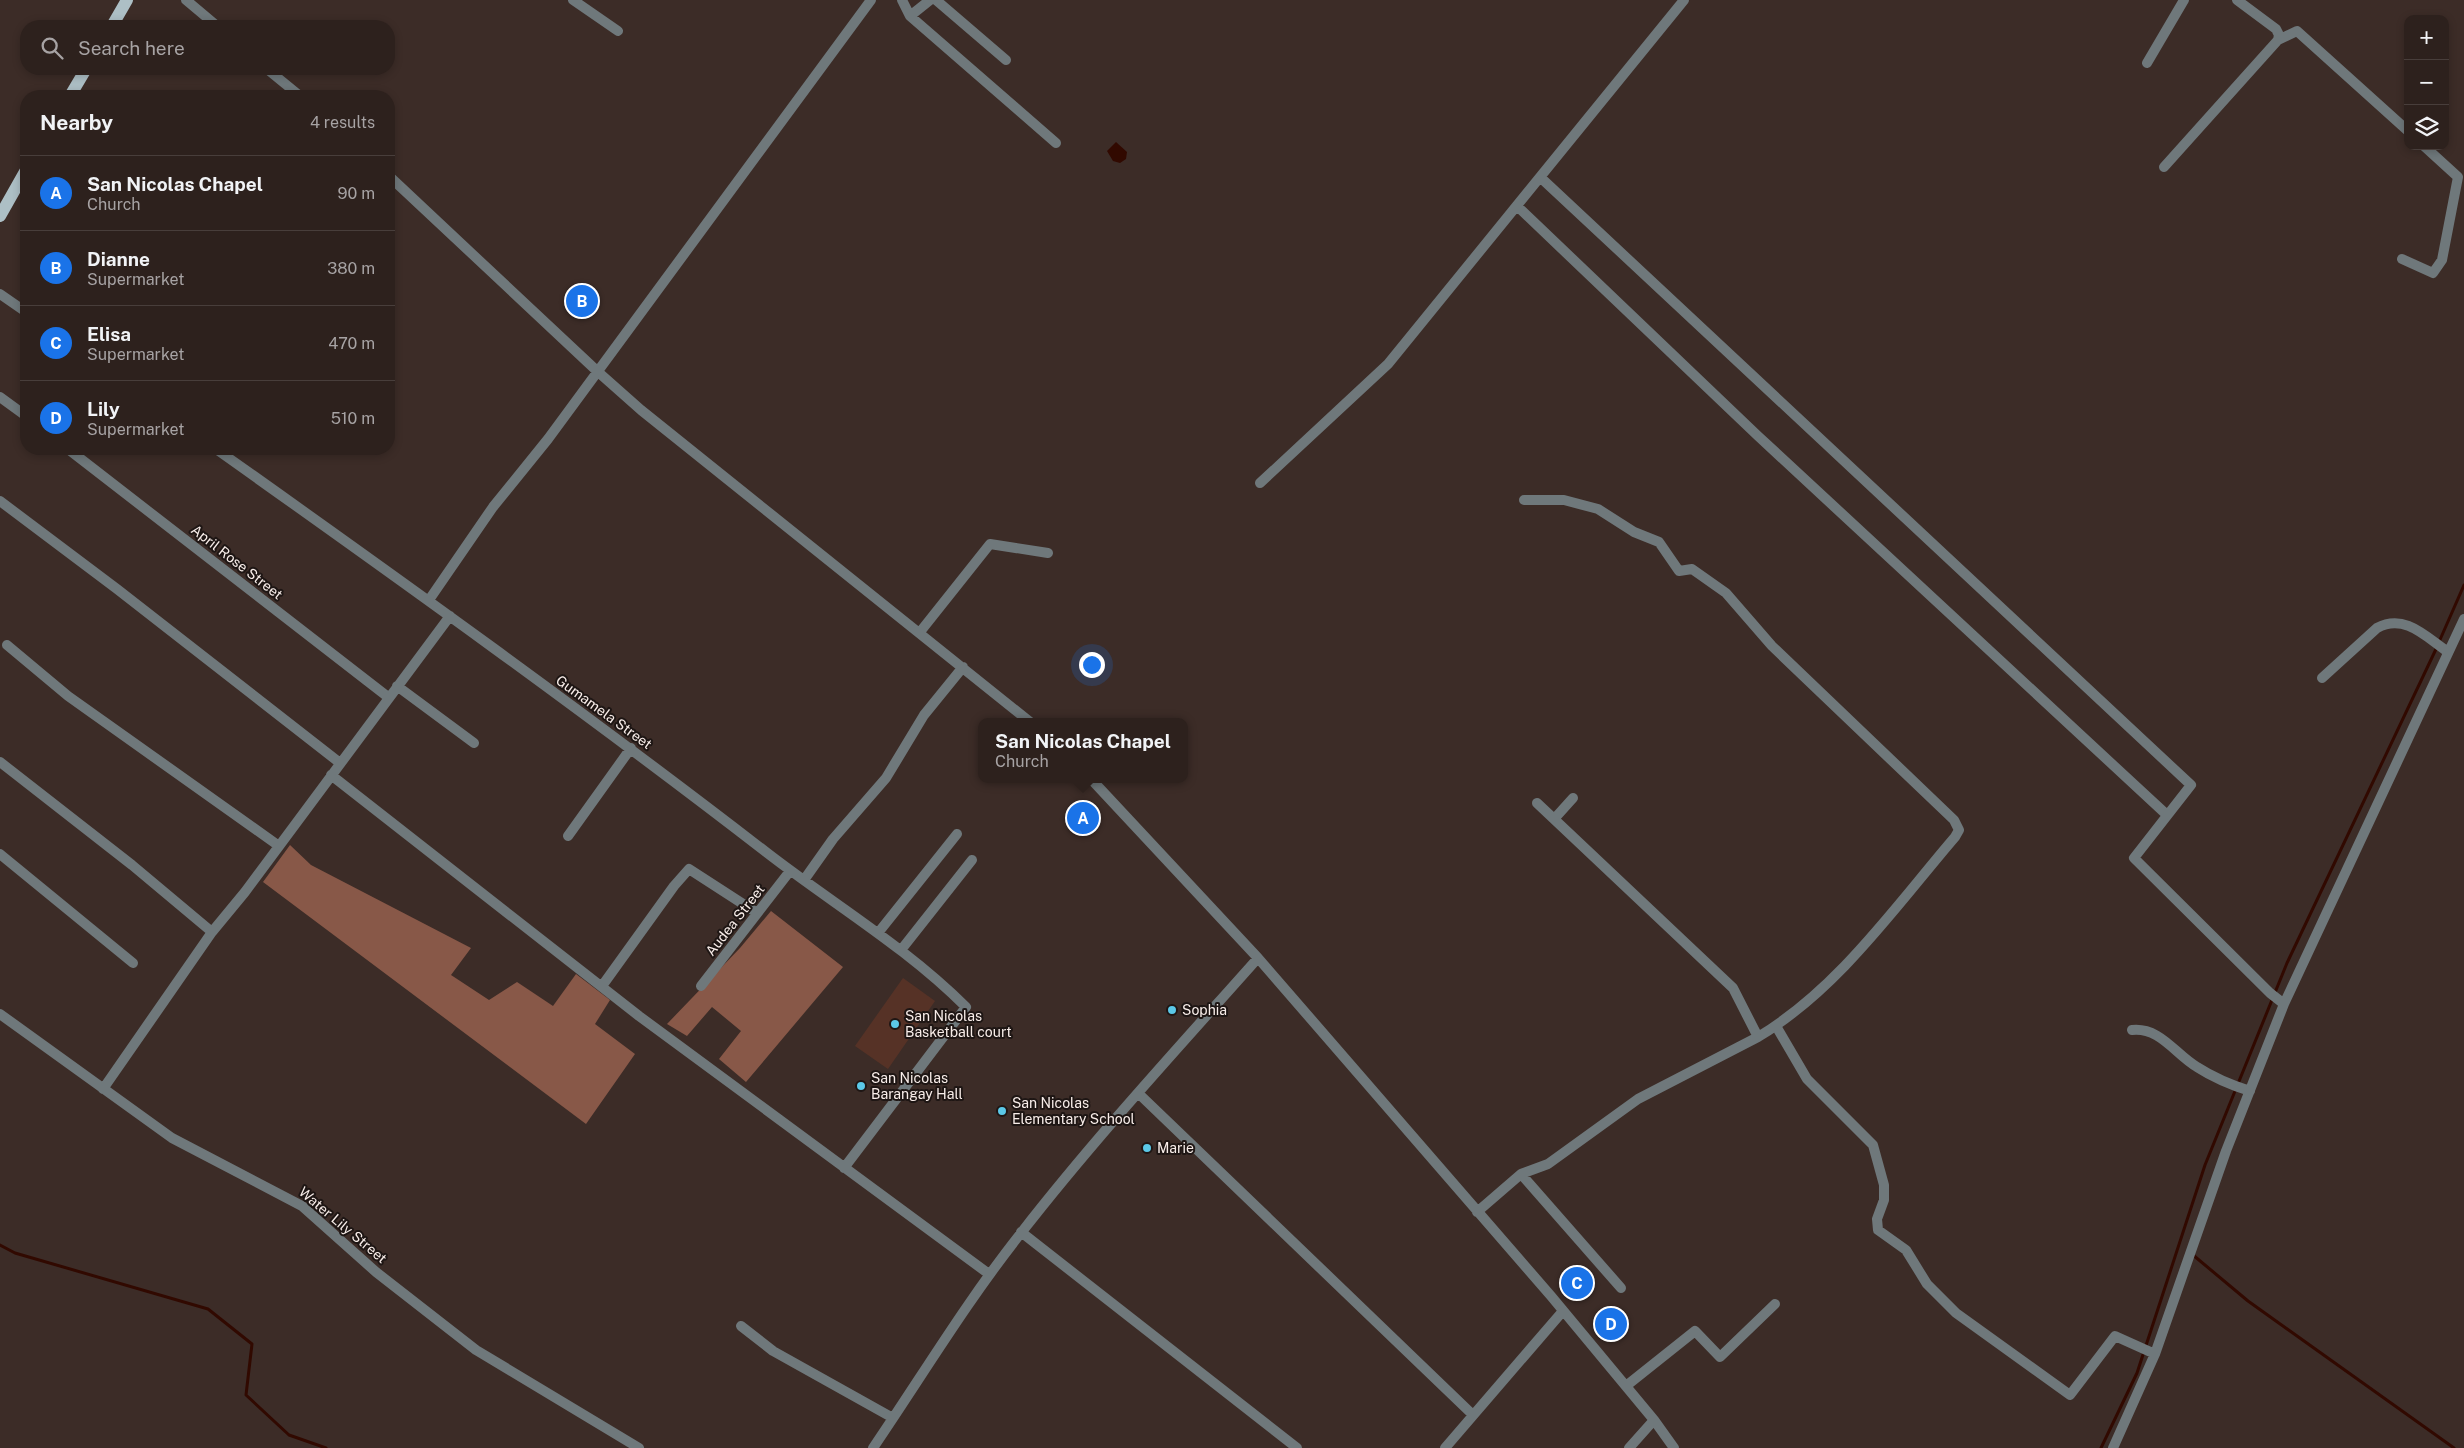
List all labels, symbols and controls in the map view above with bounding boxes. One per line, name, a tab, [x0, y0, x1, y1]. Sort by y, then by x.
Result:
map controls	[2404, 15, 2449, 150]
button: +	[2404, 15, 2449, 60]
search box	[20, 20, 395, 75]
icon: search	[38, 34, 66, 62]
text: Search here	[78, 37, 185, 59]
button: −	[2404, 60, 2449, 105]
button: layers	[2404, 105, 2449, 150]
text: Nearby	[40, 110, 113, 135]
text: 4 results	[310, 113, 375, 132]
text: San Nicolas Chapel	[87, 173, 263, 195]
text: A	[50, 184, 62, 203]
text: 90 m	[338, 184, 375, 203]
text: Church	[87, 195, 141, 214]
text: Dianne	[87, 248, 150, 270]
text: B	[51, 259, 61, 278]
text: 380 m	[327, 259, 375, 278]
text: Supermarket	[87, 270, 184, 289]
pin: B	[566, 282, 598, 320]
text: Elisa	[87, 323, 131, 345]
text: C	[50, 334, 62, 353]
text: 470 m	[328, 334, 375, 353]
text: Supermarket	[87, 345, 184, 364]
text: Lily	[87, 398, 120, 420]
text: D	[50, 409, 62, 428]
text: 510 m	[331, 409, 375, 428]
text: Supermarket	[87, 420, 184, 439]
street label: April Rose Street	[188, 521, 286, 603]
your location	[1079, 652, 1105, 678]
street label: Gumamela Street	[553, 672, 655, 752]
popup	[978, 718, 1188, 783]
text: San Nicolas Chapel	[995, 730, 1171, 752]
text: Church	[995, 752, 1049, 771]
pin: A	[1067, 799, 1099, 837]
street label: Audea Street	[702, 881, 768, 959]
place label: Sophia	[1182, 1002, 1227, 1018]
marker: Sophia	[1166, 1004, 1178, 1016]
place label: San Nicolas Basketball court	[905, 1008, 1012, 1040]
marker: San Nicolas Basketball court	[889, 1018, 901, 1030]
place label: San Nicolas Barangay Hall	[871, 1070, 963, 1102]
marker: San Nicolas Barangay Hall	[855, 1080, 867, 1092]
place label: San Nicolas Elementary School	[1012, 1095, 1135, 1127]
marker: San Nicolas Elementary School	[996, 1105, 1008, 1117]
place label: Marie	[1157, 1140, 1194, 1156]
marker: Marie	[1141, 1142, 1153, 1154]
street label: Water Lily Street	[296, 1184, 390, 1266]
pin: C	[1561, 1264, 1593, 1302]
pin: D	[1595, 1305, 1627, 1343]

